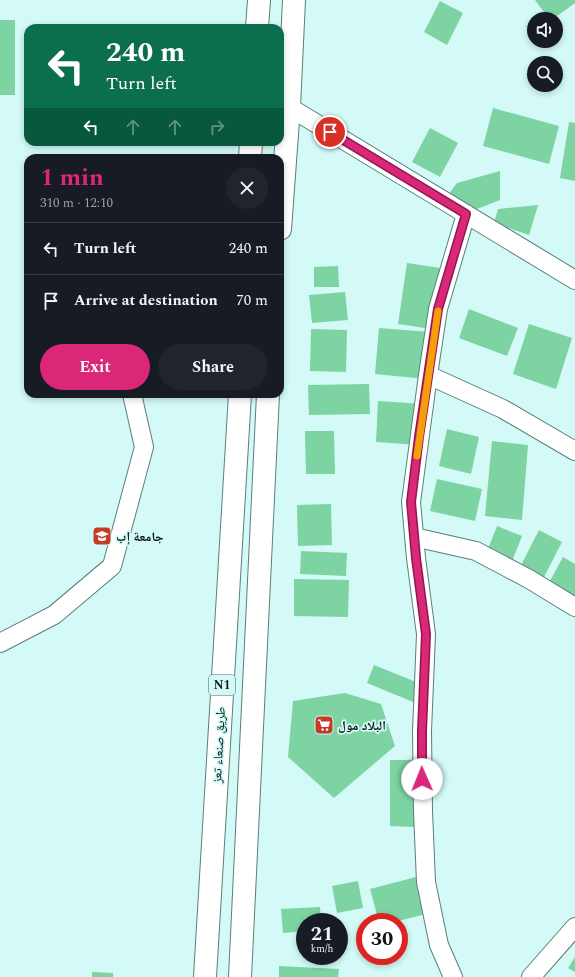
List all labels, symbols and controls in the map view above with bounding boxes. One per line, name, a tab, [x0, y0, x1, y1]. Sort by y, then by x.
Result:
map controls	[527, 12, 563, 92]
button: sound	[527, 12, 563, 48]
text: 240 m	[106, 31, 185, 74]
icon: left	[40, 40, 92, 92]
button: search	[527, 56, 563, 92]
text: Turn left	[106, 70, 177, 97]
pin	[313, 115, 347, 149]
icon: left	[80, 116, 102, 138]
icon: ahead	[122, 116, 144, 138]
icon: ahead	[164, 116, 186, 138]
icon: right	[206, 116, 228, 138]
icon: arrive	[319, 121, 341, 143]
text: 1 min	[40, 160, 104, 196]
button: close	[226, 167, 268, 209]
text: 310 m · 12:10	[40, 193, 113, 213]
text: Turn left	[74, 237, 136, 260]
text: 240 m	[229, 237, 268, 260]
icon: left	[40, 238, 62, 260]
text: Arrive at destination	[74, 289, 218, 312]
text: 70 m	[236, 289, 268, 312]
icon: arrive	[40, 290, 62, 312]
button: Exit	[40, 344, 150, 390]
button: Share	[158, 344, 268, 390]
school or university icon: جامعة إب	[91, 525, 113, 547]
place label: جامعة إب	[116, 527, 164, 547]
road number: N1	[209, 675, 235, 695]
street label: طريق صنعاء تعز	[207, 706, 231, 785]
supermarket icon: البلاد مول	[313, 714, 335, 736]
place label: البلاد مول	[338, 716, 386, 736]
position arrow	[401, 758, 443, 800]
speed limit sign: 30	[356, 913, 408, 965]
text: 21	[311, 919, 333, 949]
text: km/h	[311, 941, 333, 957]

